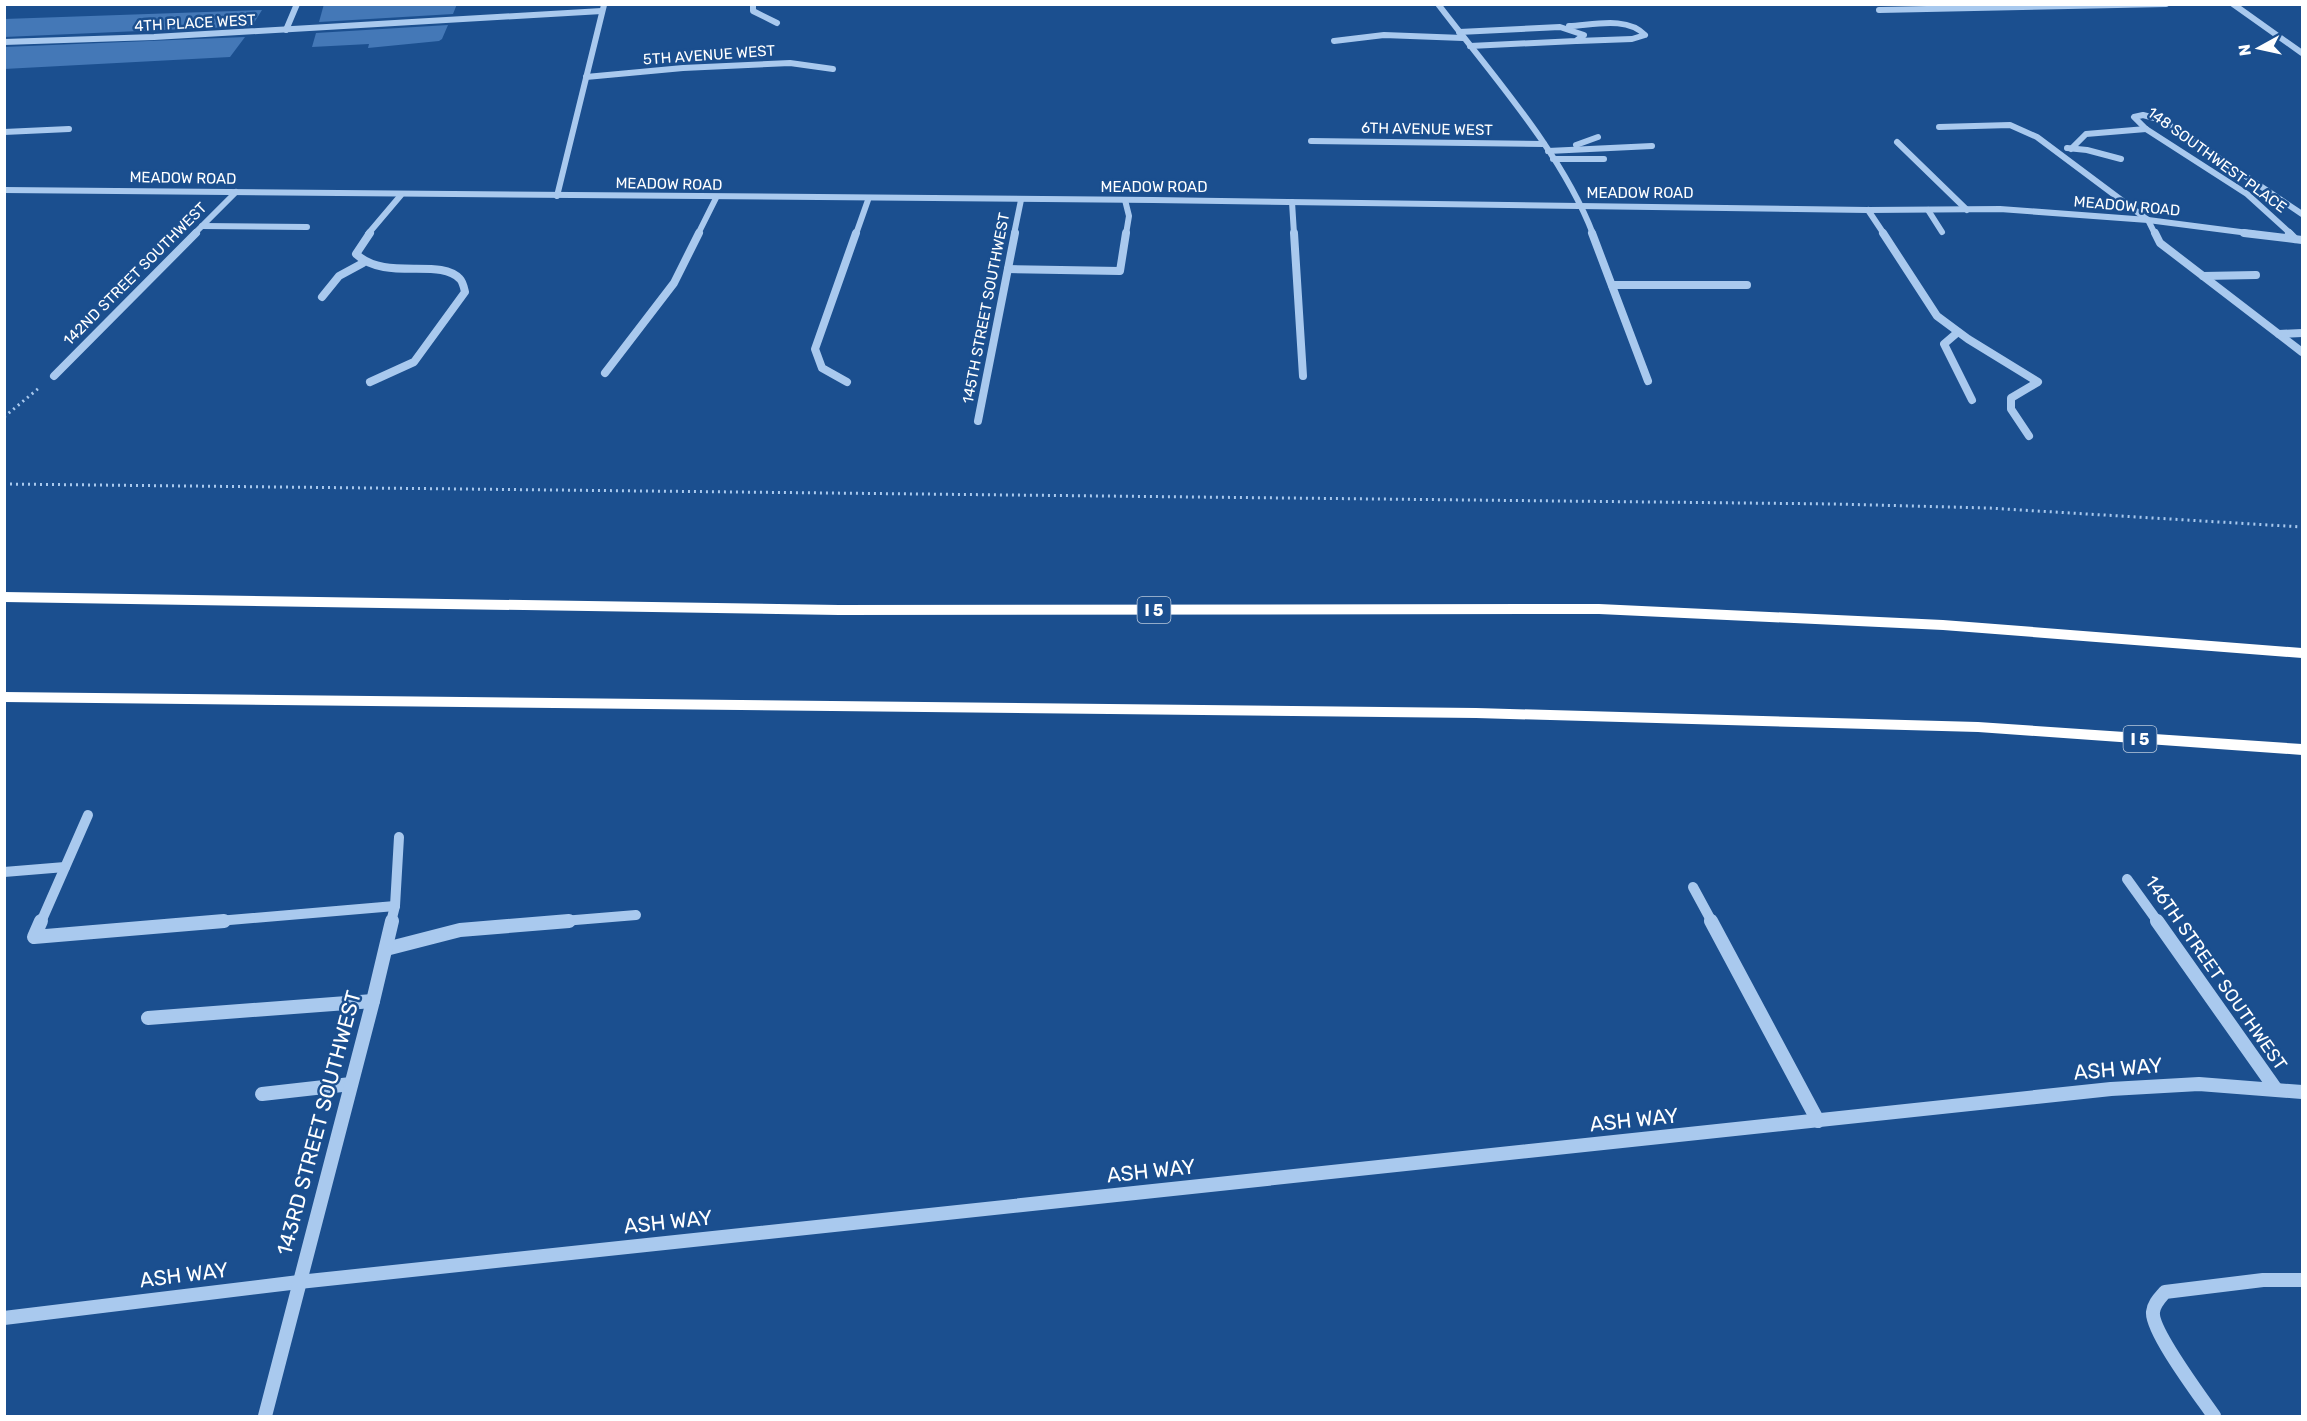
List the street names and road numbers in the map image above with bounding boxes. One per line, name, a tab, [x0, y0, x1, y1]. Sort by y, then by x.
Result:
street label: 4TH PLACE WEST	[134, 11, 256, 35]
street label: 5TH AVENUE WEST	[642, 41, 776, 69]
street label: 148 SOUTHWEST PLACE	[2144, 103, 2290, 217]
street label: 6TH AVENUE WEST	[1361, 119, 1493, 139]
street label: MEADOW ROAD	[129, 168, 237, 188]
street label: MEADOW ROAD	[615, 174, 723, 194]
street label: MEADOW ROAD	[1100, 178, 1208, 196]
street label: MEADOW ROAD	[1586, 184, 1694, 202]
street label: MEADOW ROAD	[2073, 192, 2181, 220]
street label: 142ND STREET SOUTHWEST	[60, 198, 211, 349]
street label: 145TH STREET SOUTHWEST	[959, 211, 1013, 405]
road number: I 5	[1138, 597, 1170, 623]
road number: I 5	[2124, 726, 2156, 752]
street label: 146TH STREET SOUTHWEST	[2140, 872, 2292, 1074]
street label: 143RD STREET SOUTHWEST	[271, 988, 366, 1258]
street label: ASH WAY	[2072, 1052, 2163, 1085]
street label: ASH WAY	[1588, 1102, 1680, 1137]
street label: ASH WAY	[1105, 1153, 1197, 1188]
street label: ASH WAY	[622, 1204, 714, 1239]
street label: ASH WAY	[138, 1257, 230, 1292]

